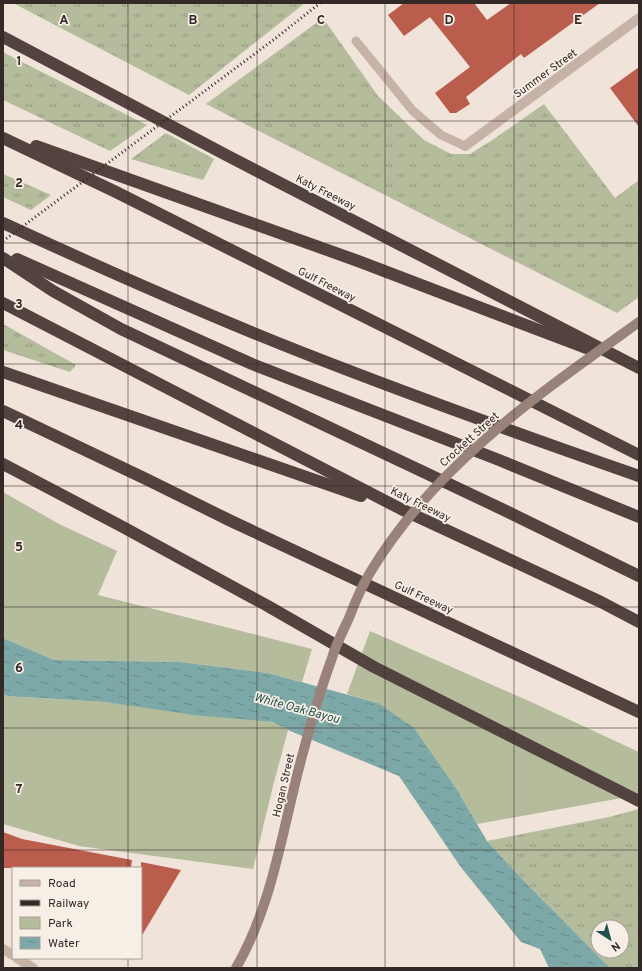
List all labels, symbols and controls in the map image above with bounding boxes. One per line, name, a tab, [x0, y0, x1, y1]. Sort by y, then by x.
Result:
text: A	[59, 13, 69, 29]
text: B	[189, 13, 198, 29]
text: C	[317, 13, 325, 29]
text: D	[444, 13, 454, 29]
text: E	[574, 13, 582, 29]
street label: Summer Street	[511, 46, 580, 102]
text: 1	[16, 54, 22, 70]
street label: Katy Freeway	[293, 172, 358, 214]
text: 2	[15, 176, 23, 192]
street label: Gulf Freeway	[295, 264, 358, 306]
text: 3	[15, 297, 23, 313]
street label: Crockett Street	[437, 409, 502, 470]
text: 4	[15, 418, 23, 434]
street label: Katy Freeway	[388, 484, 453, 526]
text: 5	[15, 540, 23, 556]
street label: Gulf Freeway	[392, 578, 455, 618]
text: 6	[15, 661, 23, 677]
water label: White Oak Bayou	[252, 690, 342, 728]
street label: Hogan Street	[270, 752, 298, 819]
text: 7	[16, 782, 23, 798]
legend	[12, 867, 142, 959]
text: Road	[48, 876, 76, 892]
text: Railway	[48, 896, 89, 912]
text: Park	[48, 916, 73, 932]
north arrow	[590, 919, 630, 959]
text: Water	[48, 936, 80, 952]
text: N	[608, 938, 623, 954]

